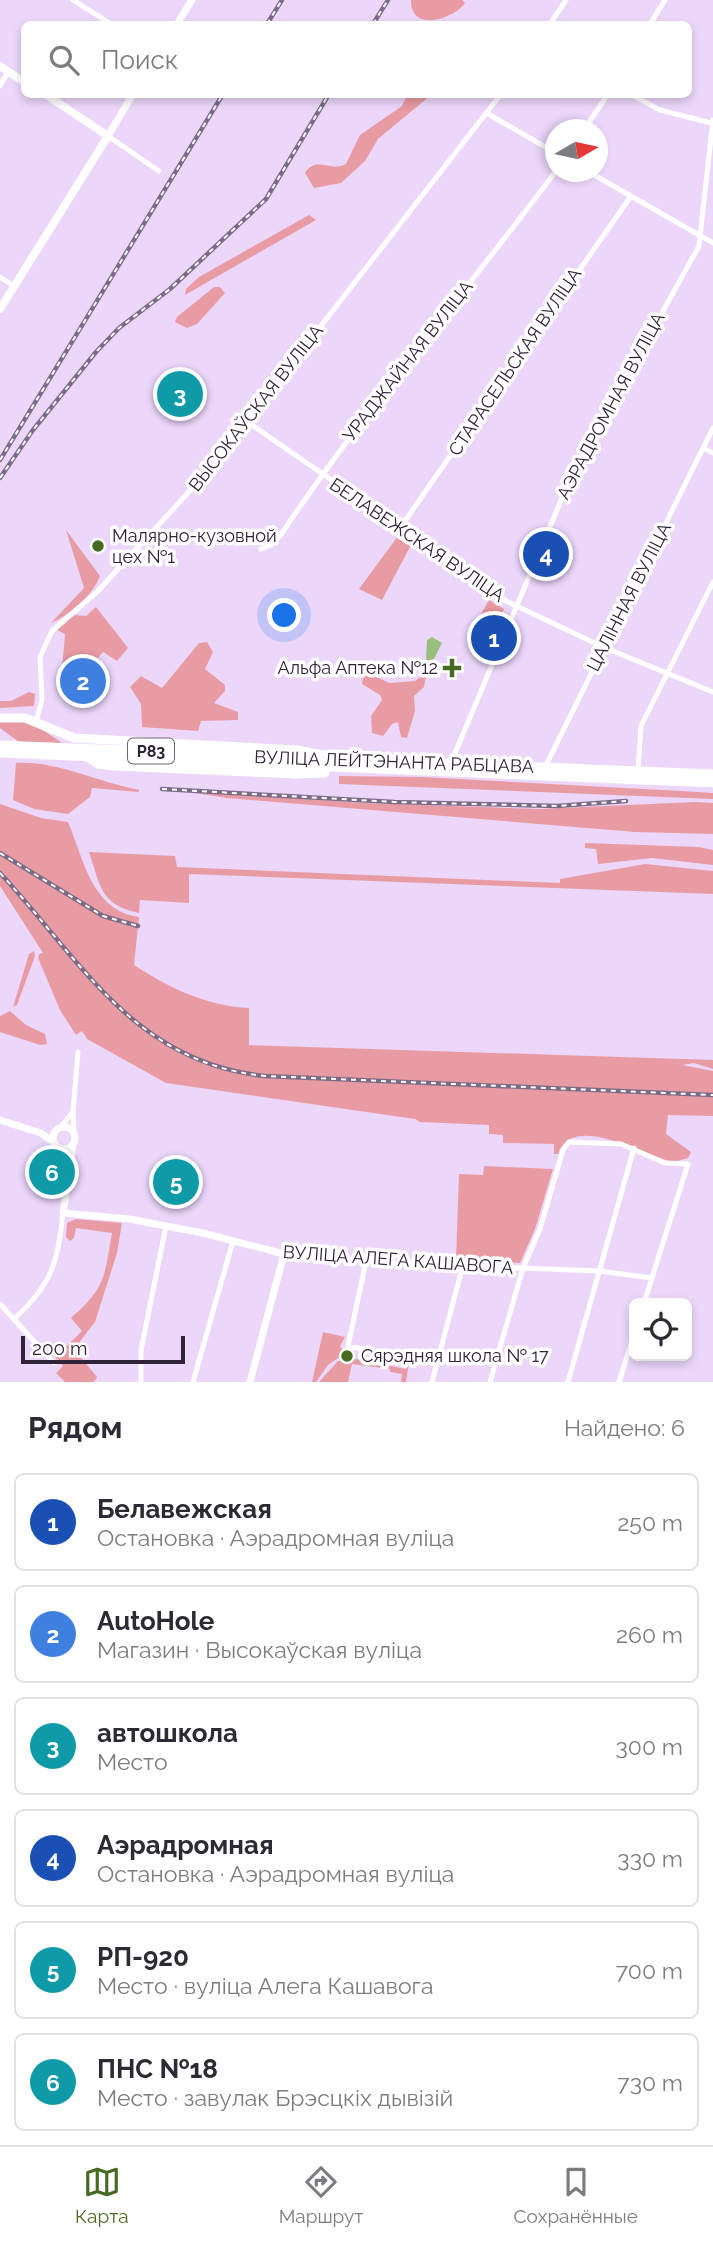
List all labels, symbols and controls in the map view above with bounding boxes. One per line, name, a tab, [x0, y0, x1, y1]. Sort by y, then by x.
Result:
search box	[21, 21, 692, 98]
icon: search	[45, 41, 83, 79]
text: Поиск	[101, 45, 178, 75]
north arrow	[545, 119, 608, 182]
street label: СТАРАСЕЛЬСКАЯ ВУЛІЦА	[444, 264, 585, 459]
street label: УРАДЖАЙНАЯ ВУЛІЦА	[338, 276, 477, 445]
street label: АЭРАДРОМНАЯ ВУЛІЦА	[552, 309, 669, 503]
street label: ВЫСОКАЎСКАЯ ВУЛІЦА	[184, 320, 327, 495]
pin: 3	[157, 368, 203, 420]
street label: БЕЛАВЕЖСКАЯ ВУЛІЦА	[326, 473, 509, 606]
street label: ЦАЛІННАЯ ВУЛІЦА	[582, 519, 675, 674]
place label: Малярно-кузовной цех №1	[112, 525, 277, 567]
pin: 4	[523, 528, 569, 580]
marker: Малярно-кузовной цех №1	[90, 538, 106, 554]
your location	[267, 598, 301, 632]
pin: 1	[471, 612, 517, 664]
pin: 2	[60, 655, 106, 707]
place label: Альфа Аптека №12	[278, 657, 438, 678]
marker: Альфа Аптека №12	[444, 660, 460, 676]
road number: Р83	[128, 738, 174, 764]
street label: ВУЛІЦА ЛЕЙТЭНАНТА РАБЦАВА	[254, 746, 534, 777]
pin: 6	[29, 1146, 75, 1198]
pin: 5	[153, 1156, 199, 1208]
street label: ВУЛІЦА АЛЕГА КАШАВОГА	[282, 1241, 514, 1278]
map controls	[629, 1298, 692, 1361]
button: locate	[629, 1298, 692, 1361]
scale bar	[21, 1333, 186, 1365]
text: 200 m	[32, 1337, 87, 1359]
place label: Сярэдняя школа № 17	[361, 1345, 549, 1366]
marker: Сярэдняя школа № 17	[339, 1348, 355, 1364]
text: Рядом	[28, 1410, 122, 1445]
text: Найдено: 6	[564, 1414, 685, 1441]
text: Белавежская	[97, 1494, 272, 1524]
text: 1	[47, 1509, 59, 1536]
text: 250 m	[617, 1509, 683, 1536]
text: Остановка · Аэрадромная вуліца	[97, 1524, 454, 1551]
text: AutoHole	[97, 1606, 214, 1636]
text: 2	[47, 1621, 59, 1648]
text: 260 m	[616, 1621, 683, 1648]
text: Магазин · Высокаўская вуліца	[97, 1636, 422, 1663]
text: автошкола	[97, 1718, 238, 1748]
text: 3	[47, 1733, 59, 1760]
text: 300 m	[616, 1733, 683, 1760]
text: Место	[97, 1748, 168, 1775]
text: Аэрадромная	[97, 1830, 274, 1860]
text: 4	[46, 1845, 60, 1872]
text: 330 m	[617, 1845, 683, 1872]
text: Остановка · Аэрадромная вуліца	[97, 1860, 454, 1887]
text: РП-920	[97, 1942, 189, 1972]
text: 5	[47, 1957, 59, 1984]
text: 700 m	[616, 1957, 683, 1984]
text: Место · вуліца Алега Кашавога	[97, 1972, 433, 1999]
text: ПНС №18	[97, 2054, 218, 2084]
text: 6	[46, 2069, 60, 2096]
text: 730 m	[617, 2069, 683, 2096]
text: Место · завулак Брэсцкіх дывізій	[97, 2084, 453, 2111]
tab: Карта	[75, 2163, 129, 2227]
tab: Маршрут	[279, 2163, 363, 2227]
tab: Сохранённые	[513, 2163, 638, 2227]

